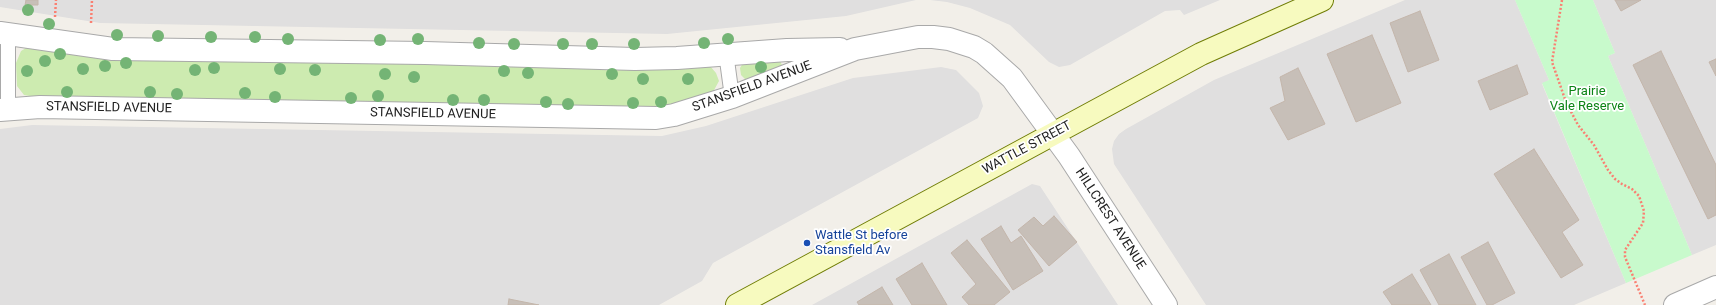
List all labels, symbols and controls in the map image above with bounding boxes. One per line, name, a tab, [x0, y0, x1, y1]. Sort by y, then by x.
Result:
street label: STANSFIELD AVENUE	[690, 58, 814, 116]
park label: Prairie Vale Reserve	[1550, 84, 1624, 115]
street label: STANSFIELD AVENUE	[46, 99, 172, 117]
street label: STANSFIELD AVENUE	[370, 105, 496, 123]
street label: WATTLE STREET	[980, 118, 1074, 178]
street label: HILLCREST AVENUE	[1071, 165, 1149, 273]
place label: Wattle St before Stansfield Av	[815, 228, 908, 259]
marker: Wattle St before Stansfield Av	[802, 238, 812, 248]

